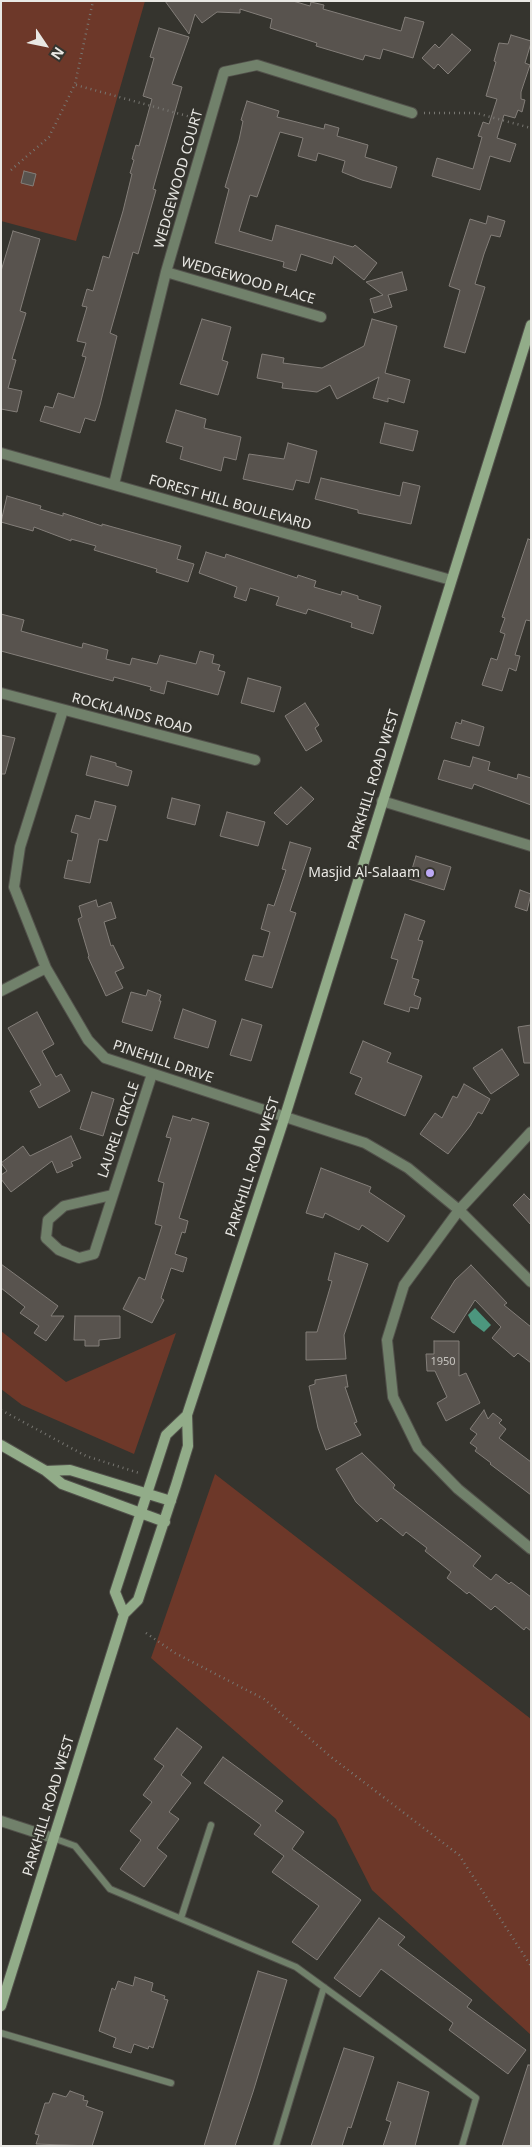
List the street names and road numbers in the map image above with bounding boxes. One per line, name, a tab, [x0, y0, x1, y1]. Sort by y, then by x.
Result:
street label: WEDGEWOOD COURT	[151, 108, 207, 250]
street label: WEDGEWOOD PLACE	[179, 254, 317, 308]
street label: FOREST HILL BOULEVARD	[147, 472, 313, 534]
street label: ROCKLANDS ROAD	[70, 690, 194, 738]
street label: PARKHILL ROAD WEST	[345, 708, 403, 852]
street label: PINEHILL DRIVE	[111, 1037, 215, 1087]
street label: LAUREL CIRCLE	[95, 1080, 143, 1180]
street label: PARKHILL ROAD WEST	[222, 1095, 284, 1239]
street label: PARKHILL ROAD WEST	[20, 1734, 78, 1878]

